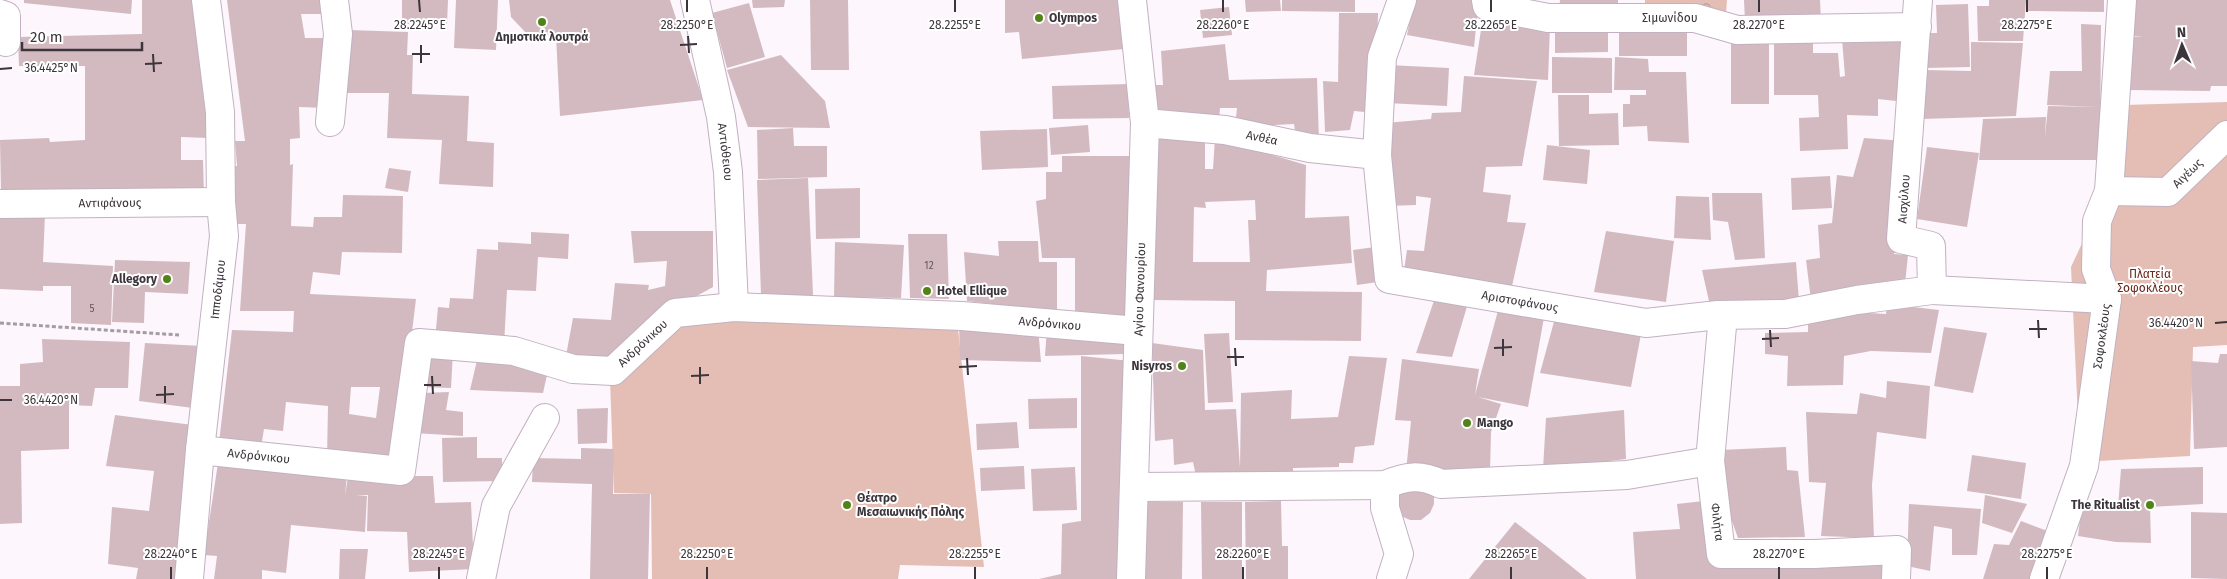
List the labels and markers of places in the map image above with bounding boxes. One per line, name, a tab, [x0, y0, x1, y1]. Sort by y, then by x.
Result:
place label: Olympos	[1049, 11, 1097, 25]
marker: Olympos	[1033, 12, 1045, 24]
marker: Δημοτικά λουτρά	[536, 16, 548, 28]
place label: Δημοτικά λουτρά	[495, 29, 588, 44]
place label: Allegory	[111, 272, 158, 286]
marker: Allegory	[161, 273, 173, 285]
place label: Hotel Ellique	[937, 284, 1007, 298]
marker: Hotel Ellique	[921, 285, 933, 297]
place label: Nisyros	[1132, 359, 1172, 373]
marker: Nisyros	[1176, 360, 1188, 372]
place label: Mango	[1477, 416, 1513, 430]
marker: Mango	[1461, 417, 1473, 429]
place label: Θέατρο Μεσαιωνικής Πόλης	[857, 490, 965, 519]
place label: The Ritualist	[2071, 498, 2140, 512]
marker: Θέατρο Μεσαιωνικής Πόλης	[841, 499, 853, 511]
marker: The Ritualist	[2144, 499, 2156, 511]

